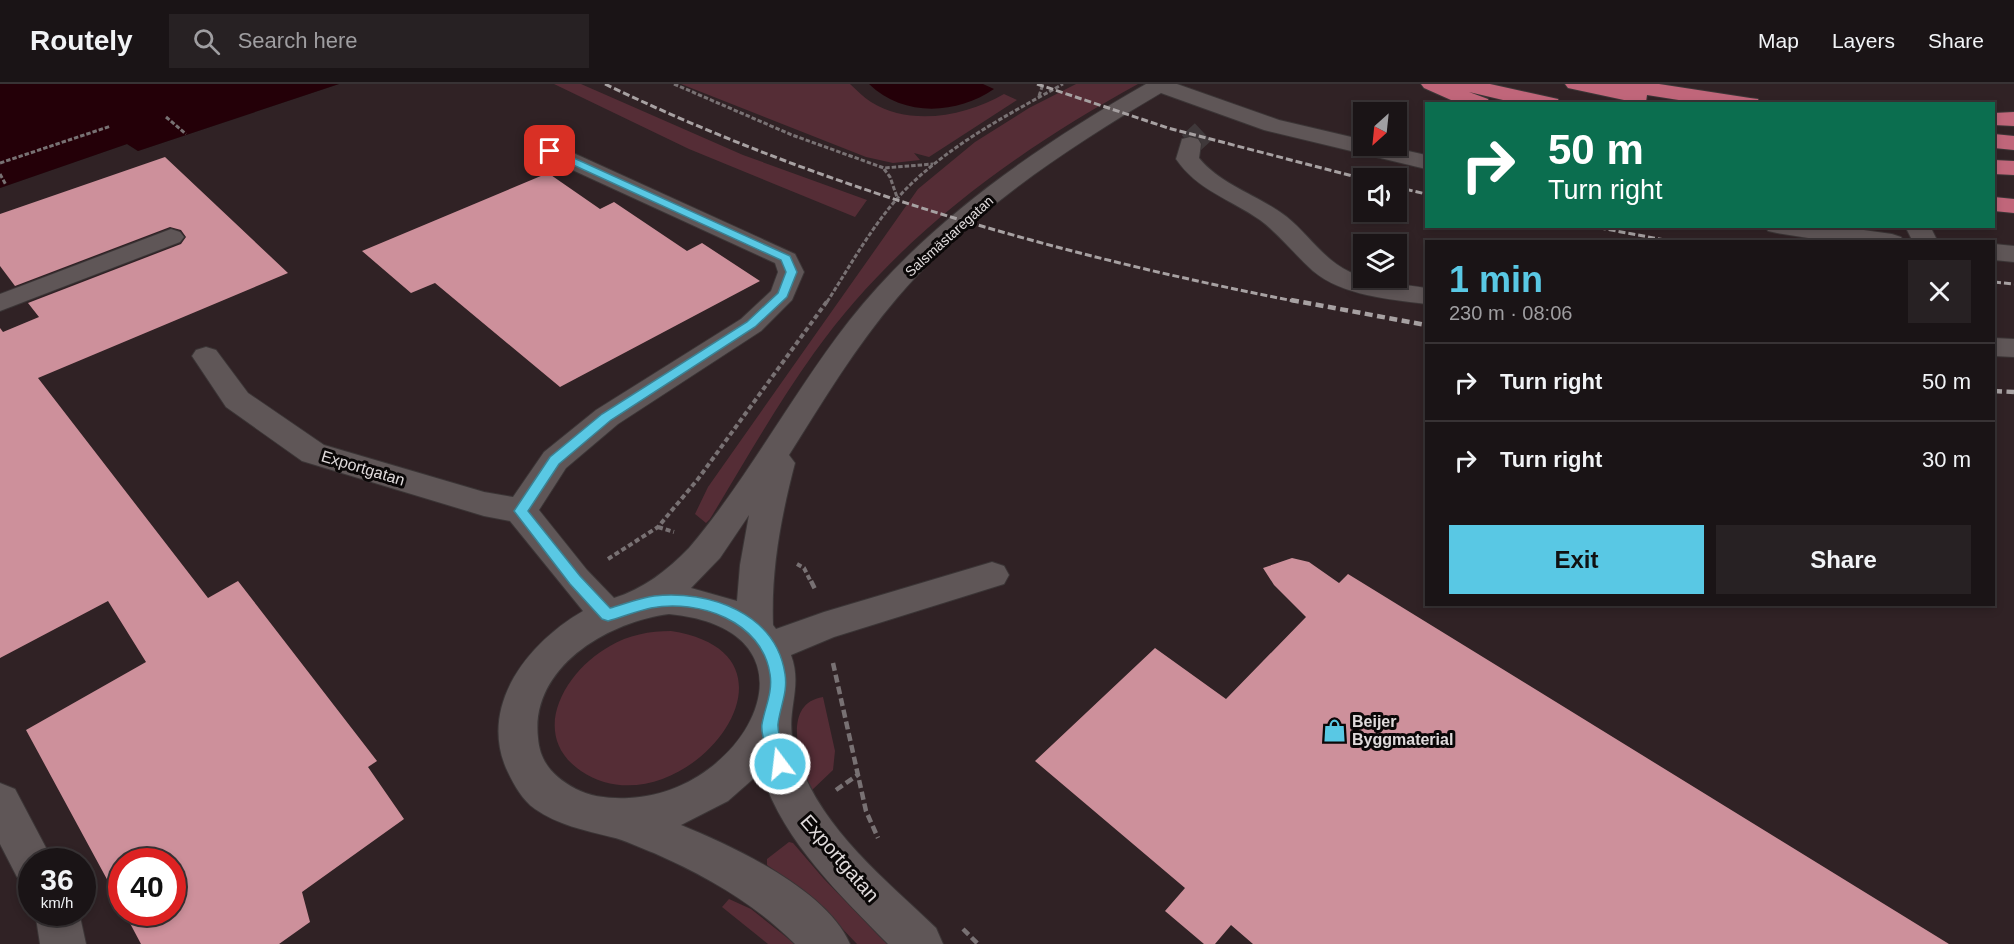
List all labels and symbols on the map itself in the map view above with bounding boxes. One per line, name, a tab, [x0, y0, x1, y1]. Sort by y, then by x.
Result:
north arrow	[1353, 102, 1407, 156]
pin	[524, 125, 575, 176]
street label: Salsmästaregatan	[902, 192, 996, 280]
street label: Exportgatan	[319, 447, 407, 489]
place label: Beijer Byggmaterial	[1352, 713, 1453, 748]
shop icon: Beijer Byggmaterial	[1321, 717, 1347, 743]
position arrow	[748, 732, 812, 796]
street label: Exportgatan	[796, 810, 884, 906]
speed limit sign: 40	[108, 848, 186, 926]

